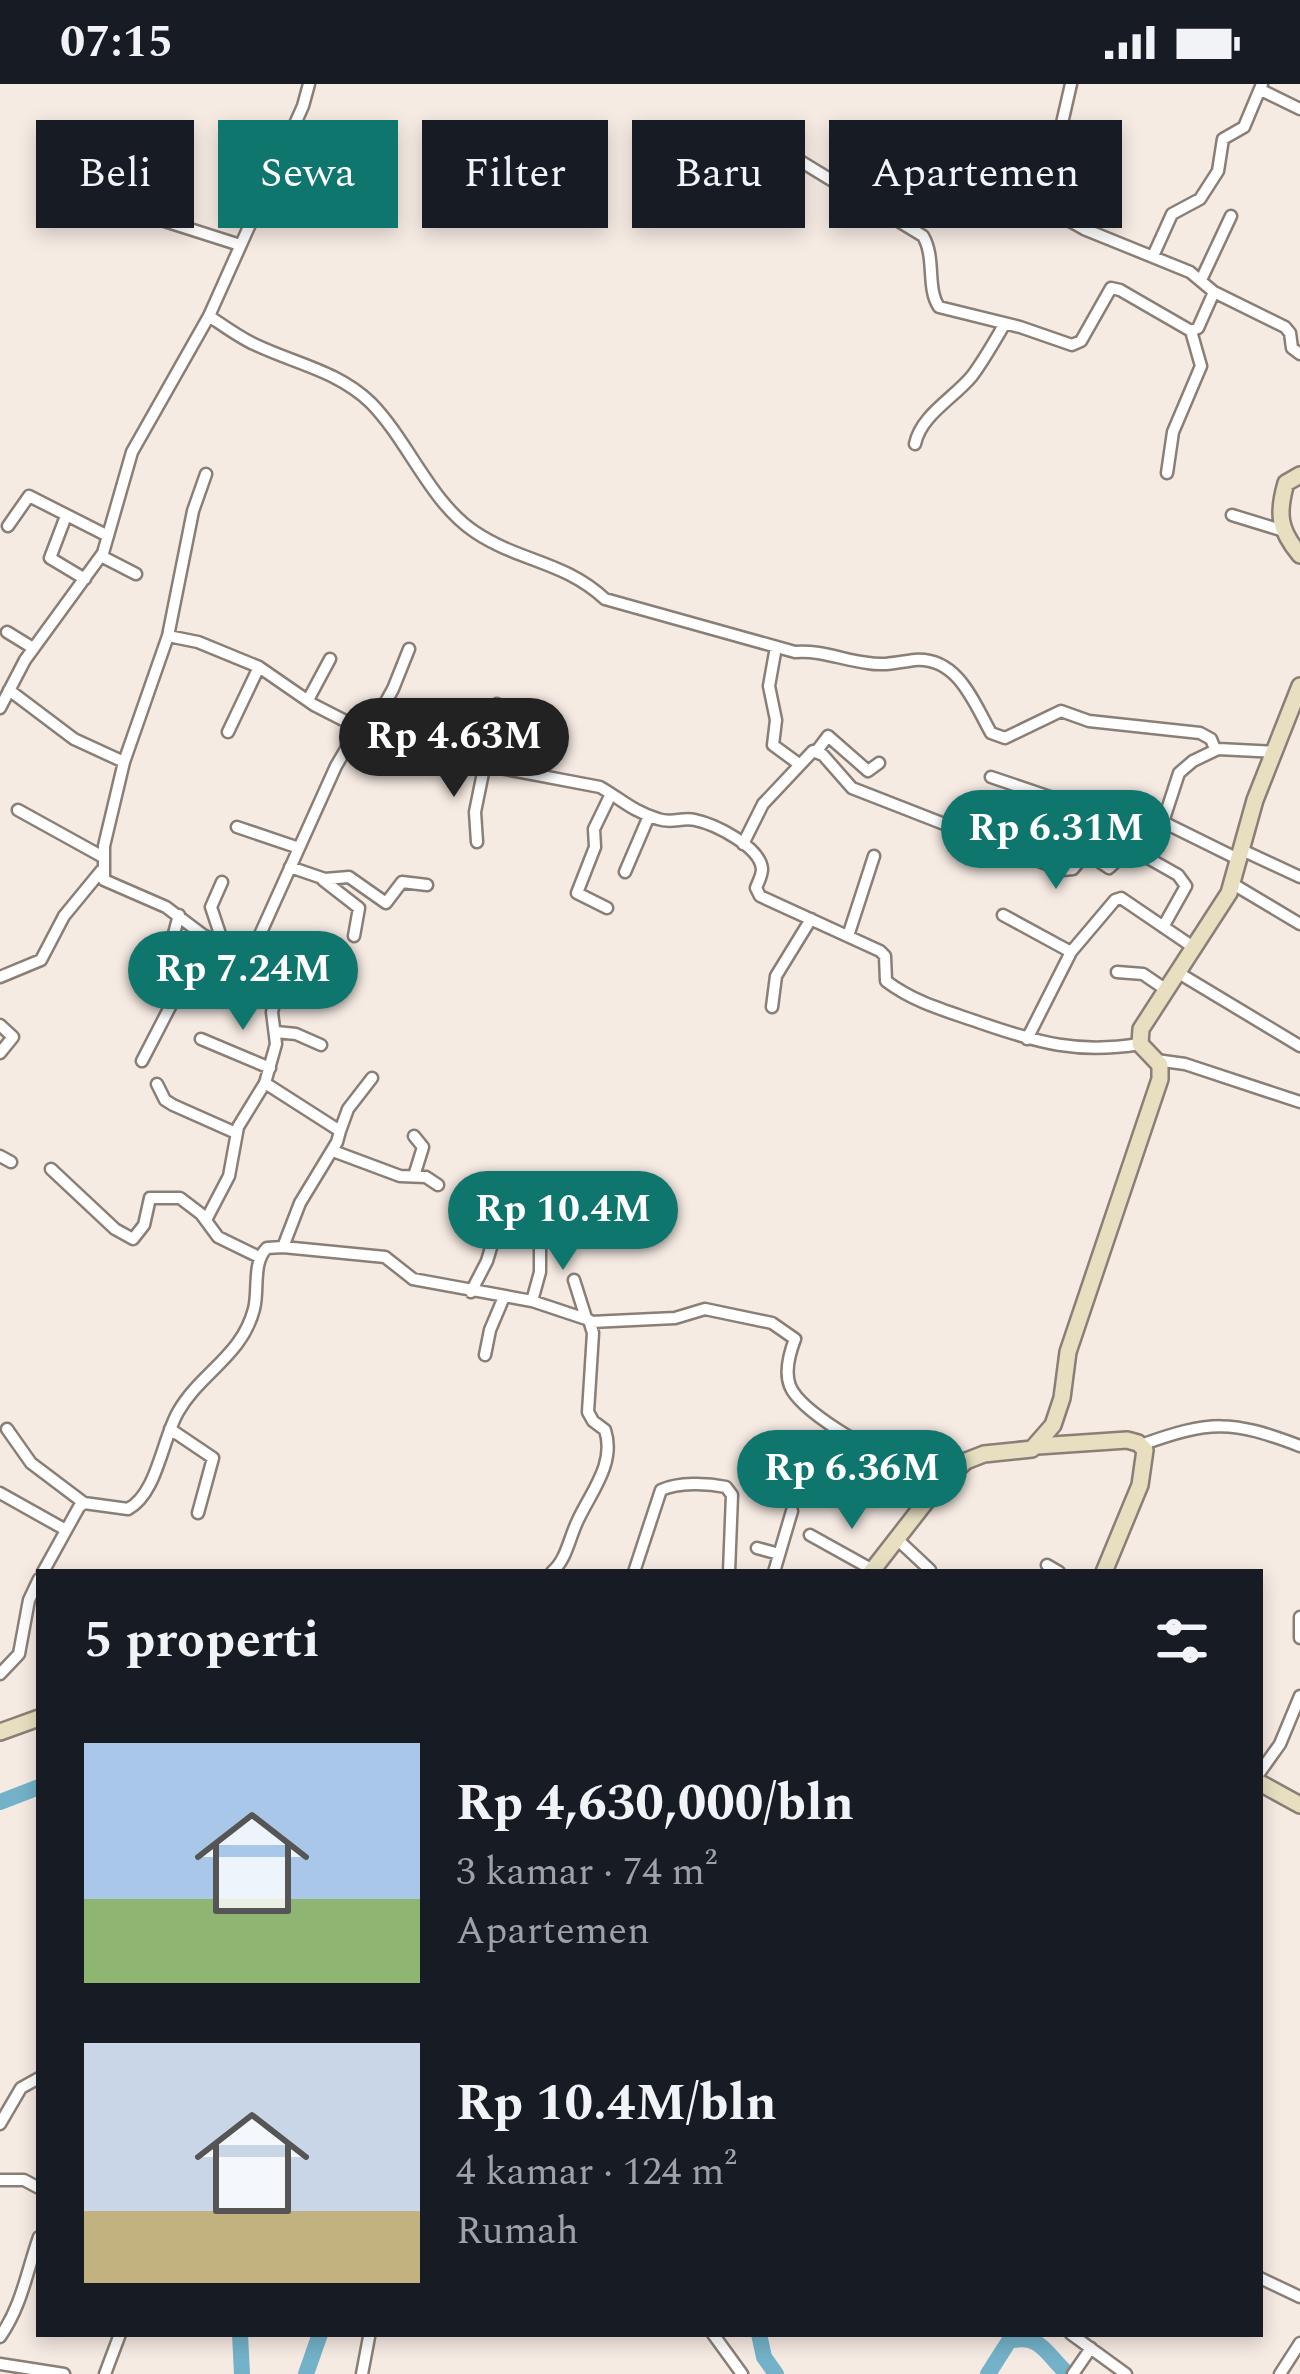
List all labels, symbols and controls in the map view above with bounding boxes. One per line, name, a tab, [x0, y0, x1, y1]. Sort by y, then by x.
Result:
text: 07:15	[60, 8, 173, 77]
chip: Beli	[36, 120, 194, 228]
chip: Sewa	[218, 120, 398, 228]
chip: Filter	[422, 120, 608, 228]
chip: Baru	[632, 120, 805, 228]
chip: Apartemen	[829, 120, 1122, 228]
pin: Rp 4.63M	[330, 698, 578, 800]
text: Rp 4.63M	[366, 707, 542, 766]
pin: Rp 6.31M	[932, 790, 1180, 892]
text: Rp 6.31M	[968, 799, 1144, 858]
pin: Rp 7.24M	[119, 931, 367, 1033]
text: Rp 7.24M	[155, 940, 331, 999]
pin: Rp 10.4M	[439, 1171, 687, 1273]
text: Rp 10.4M	[475, 1180, 651, 1239]
pin: Rp 6.36M	[728, 1430, 976, 1532]
text: Rp 6.36M	[764, 1439, 940, 1498]
text: 5 properti	[84, 1602, 319, 1680]
icon: filters	[1149, 1608, 1215, 1674]
text: Rp 4,630,000/bln	[456, 1765, 854, 1843]
icon: home	[180, 1791, 324, 1935]
text: 3 kamar · 74 m²	[456, 1843, 717, 1902]
text: Apartemen	[456, 1902, 650, 1961]
text: Rp 10.4M/bln	[456, 2065, 777, 2143]
icon: home	[180, 2091, 324, 2235]
text: 4 kamar · 124 m²	[456, 2143, 737, 2202]
text: Rumah	[456, 2202, 579, 2261]

